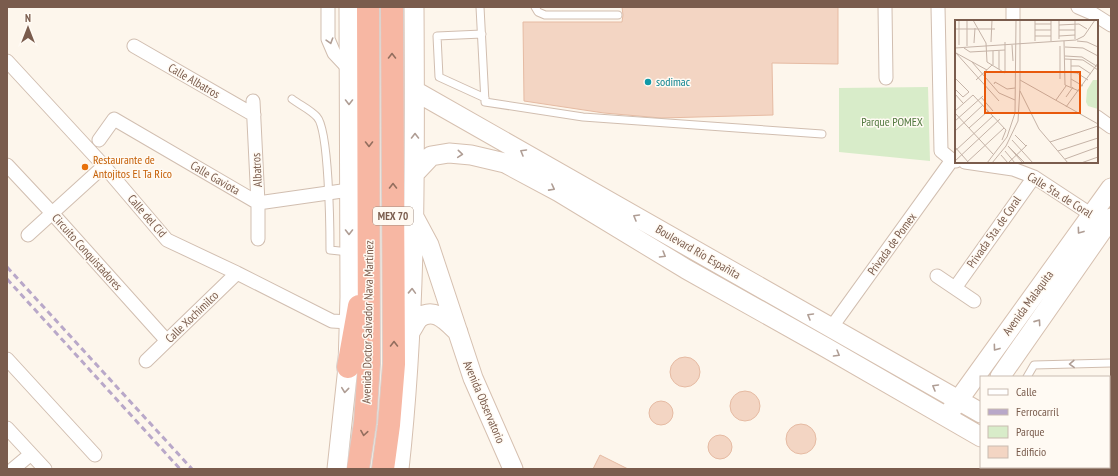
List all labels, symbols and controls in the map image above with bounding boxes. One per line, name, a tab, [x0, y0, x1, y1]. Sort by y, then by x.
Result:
north arrow	[8, 8, 48, 48]
text: N	[25, 11, 31, 25]
inset map	[955, 20, 1098, 163]
one-way arrow	[325, 38, 334, 45]
one-way arrow	[388, 53, 396, 59]
street label: Calle Albatros	[166, 60, 223, 101]
place label: sodimac	[656, 74, 691, 89]
marker: sodimac	[643, 77, 653, 87]
one-way arrow	[345, 99, 353, 105]
park label: Parque POMEX	[861, 114, 923, 129]
one-way arrow	[411, 133, 419, 139]
one-way arrow	[365, 141, 373, 147]
one-way arrow	[457, 150, 463, 159]
one-way arrow	[520, 150, 527, 157]
place label: Restaurante de Antojitos El Ta Rico	[93, 152, 172, 181]
street label: Albatros	[248, 153, 265, 188]
street label: Calle Gaviota	[188, 157, 243, 198]
marker: Restaurante de Antojitos El Ta Rico	[80, 162, 90, 172]
street label: Calle 5ta. de Coral	[1025, 168, 1096, 221]
one-way arrow	[389, 183, 397, 189]
one-way arrow	[548, 184, 555, 191]
street label: Calle del Cid	[125, 191, 170, 240]
street label: Privada 5ta. de Coral	[963, 193, 1024, 271]
road number: MEX 70	[373, 207, 413, 225]
street label: Circuito Conquistadores	[49, 210, 126, 293]
street label: Privada de Pomex	[864, 210, 919, 278]
one-way arrow	[633, 214, 640, 221]
street label: Boulevard Río Españita	[653, 221, 743, 282]
one-way arrow	[1077, 227, 1085, 234]
one-way arrow	[345, 229, 353, 235]
street label: Avenida Doctor Salvador Nava Martínez	[359, 240, 376, 404]
one-way arrow	[659, 251, 666, 258]
street label: Avenida Malaquita	[999, 267, 1056, 338]
street label: Calle Xochimilco	[162, 288, 221, 346]
one-way arrow	[407, 288, 416, 294]
one-way arrow	[807, 313, 814, 320]
one-way arrow	[1033, 319, 1041, 326]
one-way arrow	[390, 341, 398, 347]
one-way arrow	[993, 344, 1001, 351]
one-way arrow	[833, 350, 840, 357]
street label: Avenida Observatorio	[460, 358, 509, 445]
one-way arrow	[1069, 360, 1075, 368]
legend	[980, 376, 1110, 468]
one-way arrow	[932, 384, 939, 391]
text: Calle	[1016, 384, 1037, 399]
one-way arrow	[341, 387, 350, 393]
text: Ferrocarril	[1016, 404, 1059, 419]
text: Parque	[1016, 424, 1045, 439]
one-way arrow	[360, 430, 369, 436]
text: Edificio	[1016, 444, 1046, 459]

